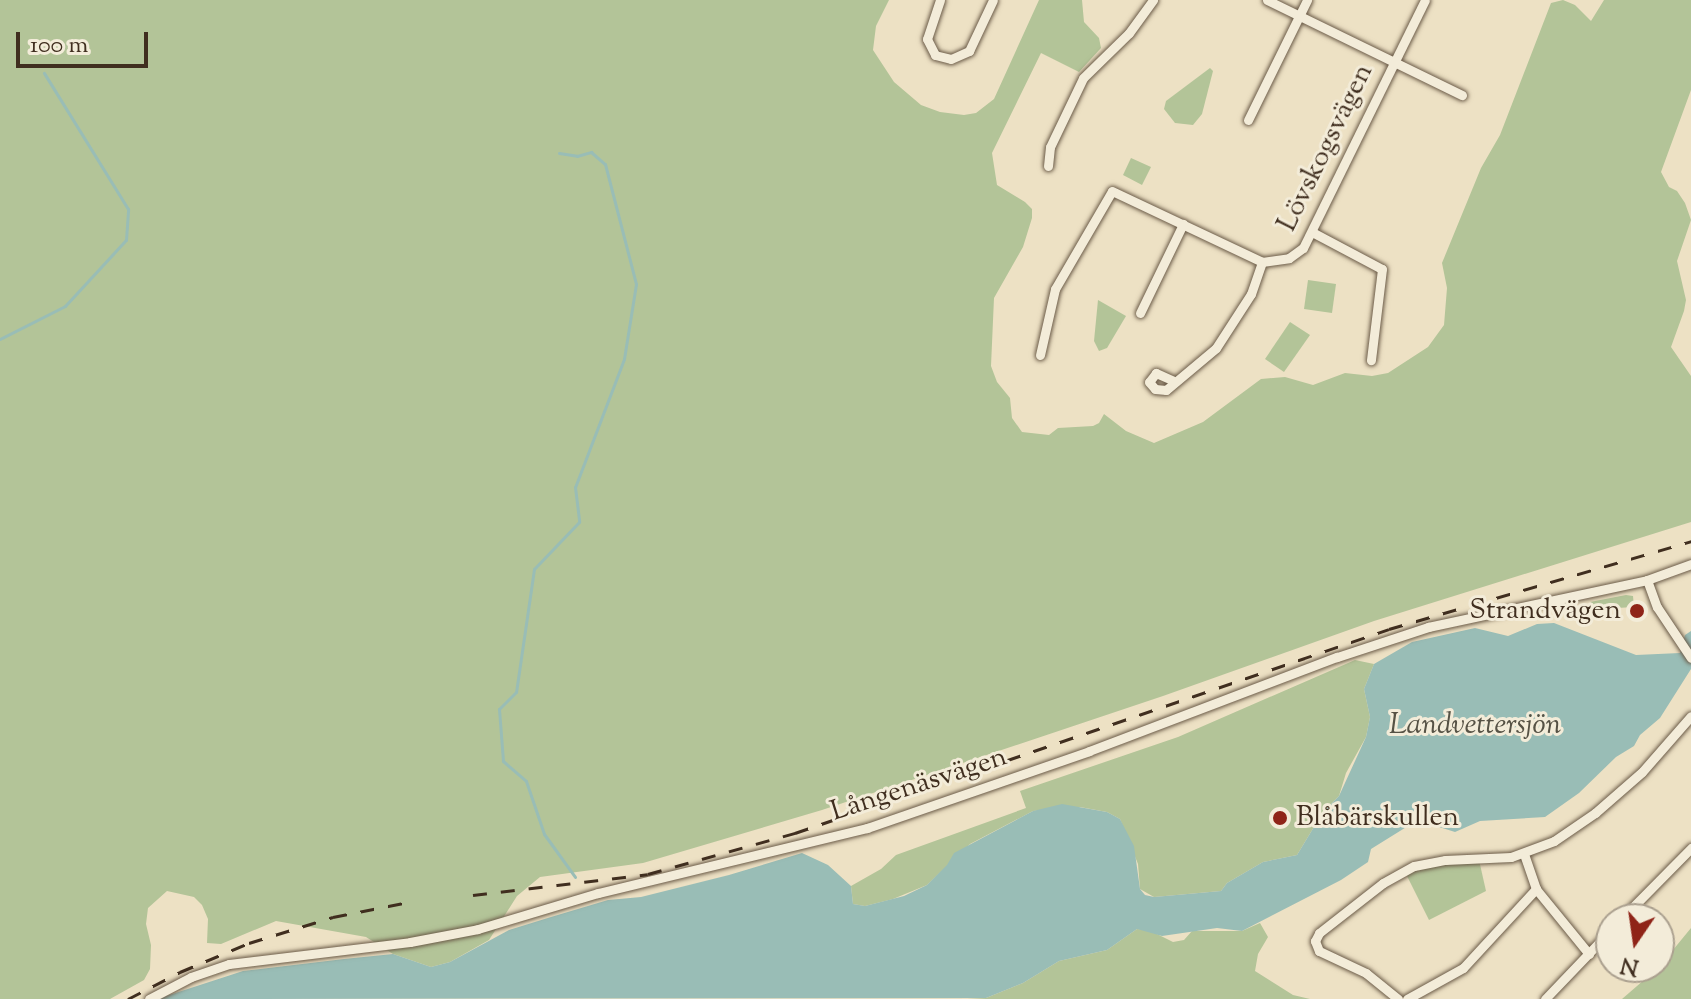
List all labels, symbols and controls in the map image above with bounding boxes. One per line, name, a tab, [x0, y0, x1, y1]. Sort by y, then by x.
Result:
scale bar	[20, 16, 152, 66]
text: 100 m	[30, 29, 88, 63]
street label: Lövskogsvägen	[1271, 59, 1381, 237]
place label: Strandvägen	[1469, 594, 1621, 628]
marker: Strandvägen	[1628, 602, 1646, 620]
water label: Landvettersjön	[1389, 708, 1561, 744]
street label: Långenäsvägen	[827, 741, 1011, 829]
place label: Blåbärskullen	[1296, 801, 1459, 835]
marker: Blåbärskullen	[1271, 809, 1289, 827]
north arrow	[1595, 903, 1675, 983]
text: N	[1618, 947, 1642, 982]

